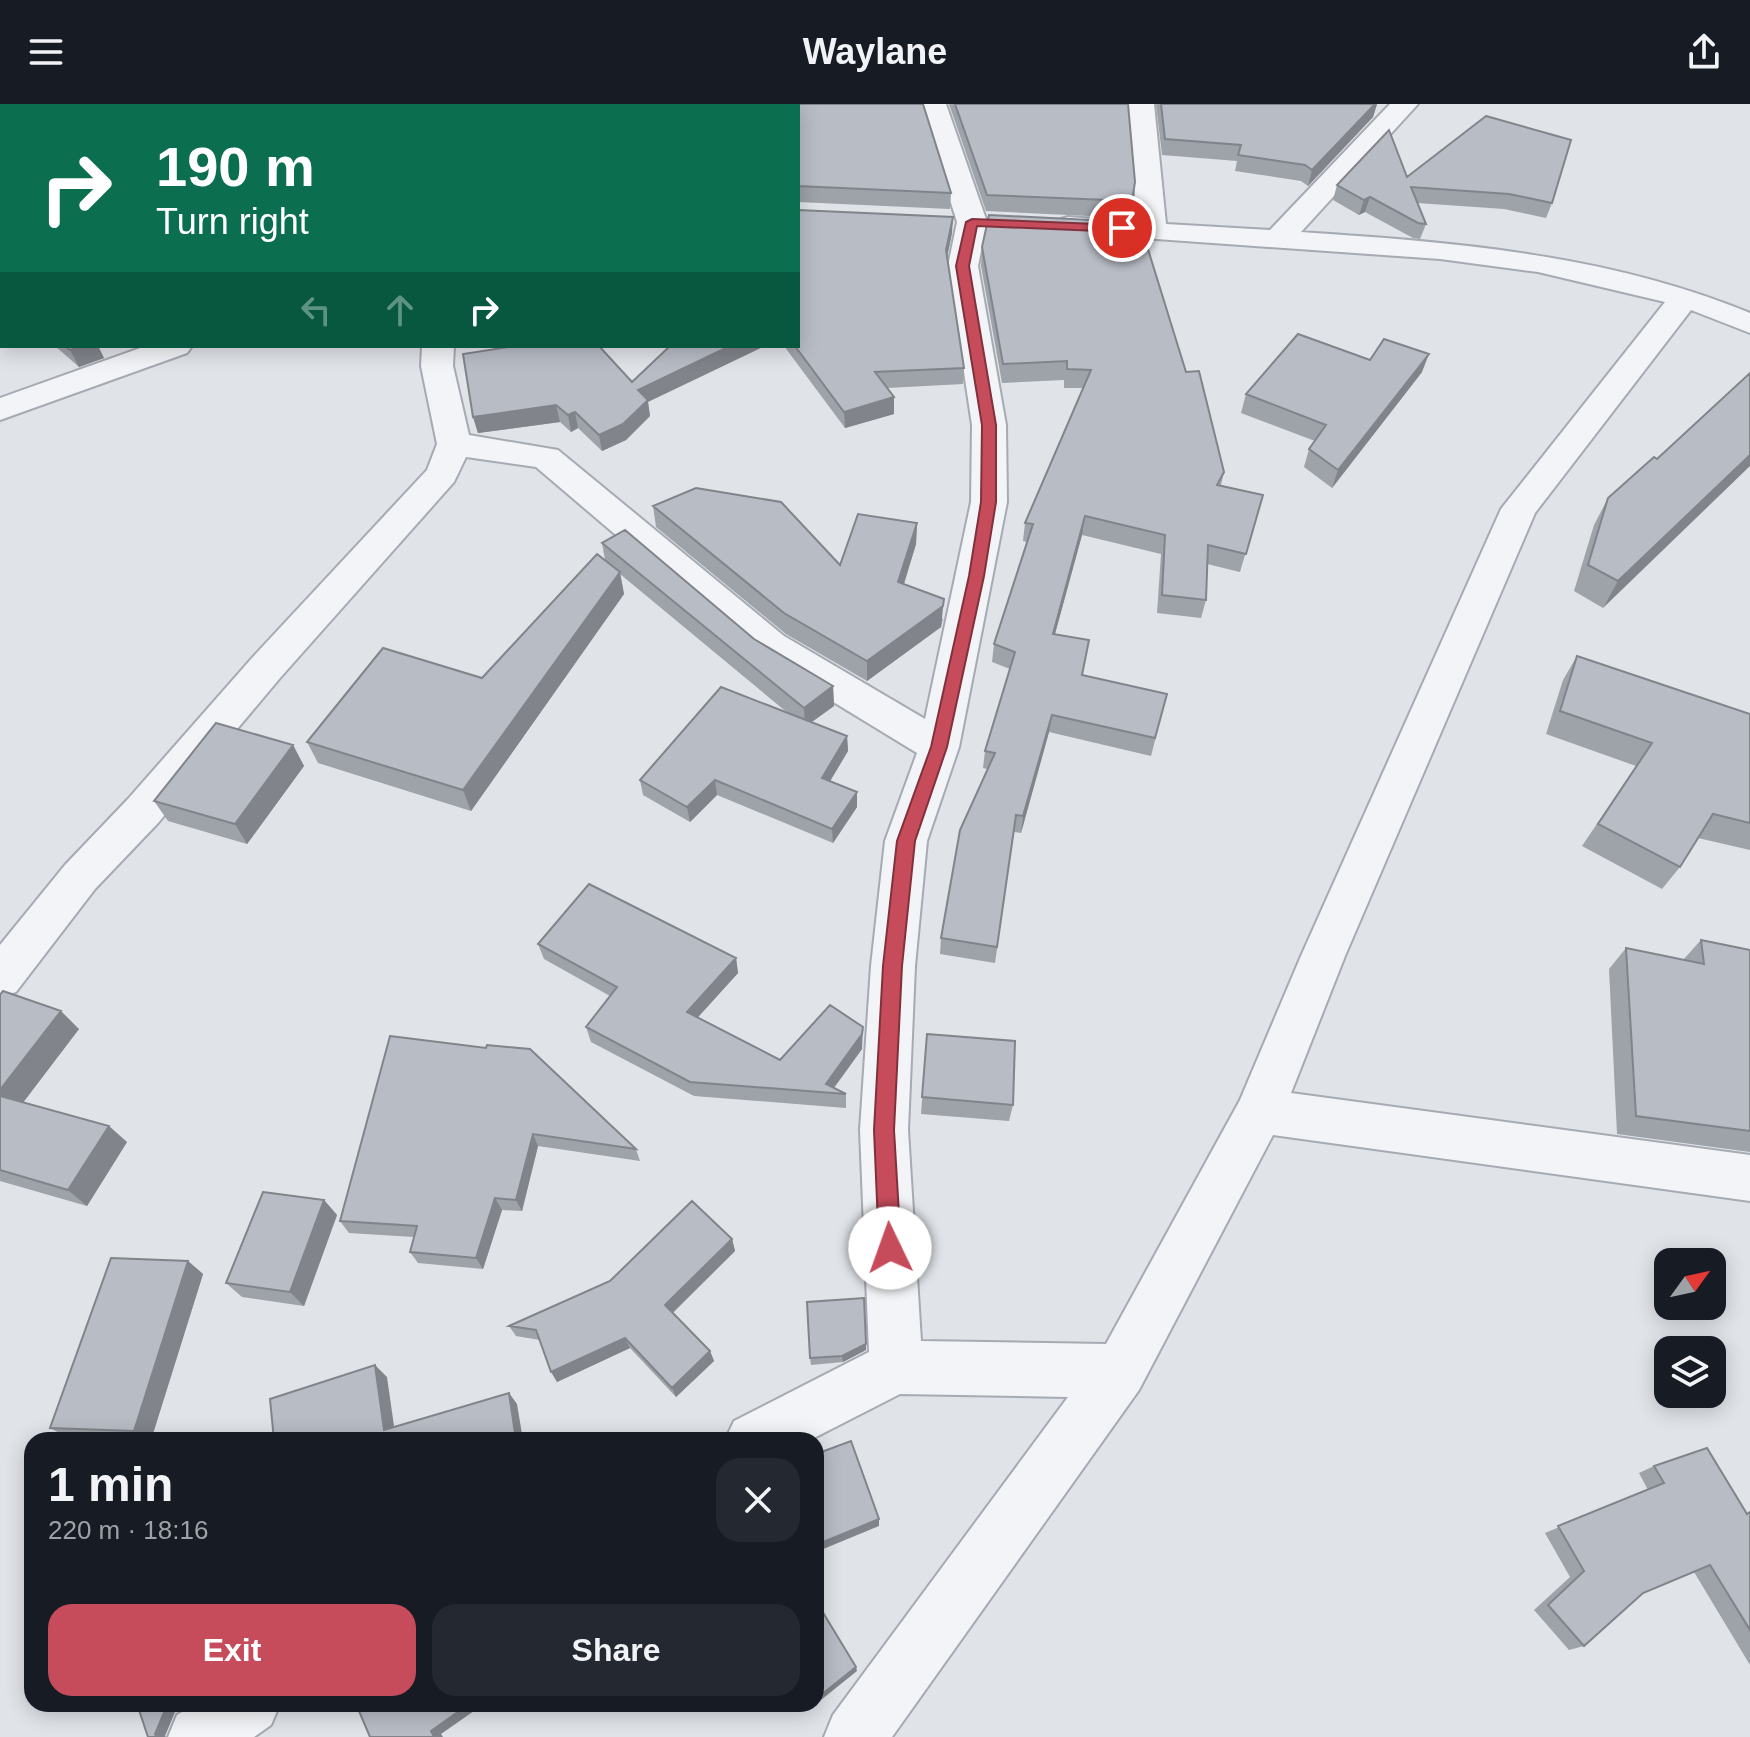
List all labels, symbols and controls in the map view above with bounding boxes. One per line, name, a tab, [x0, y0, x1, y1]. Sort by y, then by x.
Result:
icon: menu	[24, 30, 68, 74]
icon: share	[1682, 30, 1726, 74]
text: Waylane	[803, 31, 947, 72]
text: 190 m	[156, 135, 315, 198]
icon: right	[24, 136, 128, 240]
pin	[1088, 194, 1156, 262]
text: Turn right	[156, 201, 309, 242]
icon: arrive	[1100, 206, 1144, 250]
icon: left	[294, 288, 338, 332]
icon: ahead	[378, 288, 422, 332]
icon: right	[462, 288, 506, 332]
position arrow	[848, 1206, 932, 1290]
north arrow	[1654, 1248, 1726, 1320]
map controls	[1654, 1248, 1726, 1408]
button: layers	[1654, 1336, 1726, 1408]
text: 1 min	[48, 1458, 173, 1511]
button: close	[716, 1458, 800, 1542]
text: 220 m · 18:16	[48, 1515, 208, 1545]
button: Exit	[48, 1604, 416, 1696]
button: Share	[432, 1604, 800, 1696]

